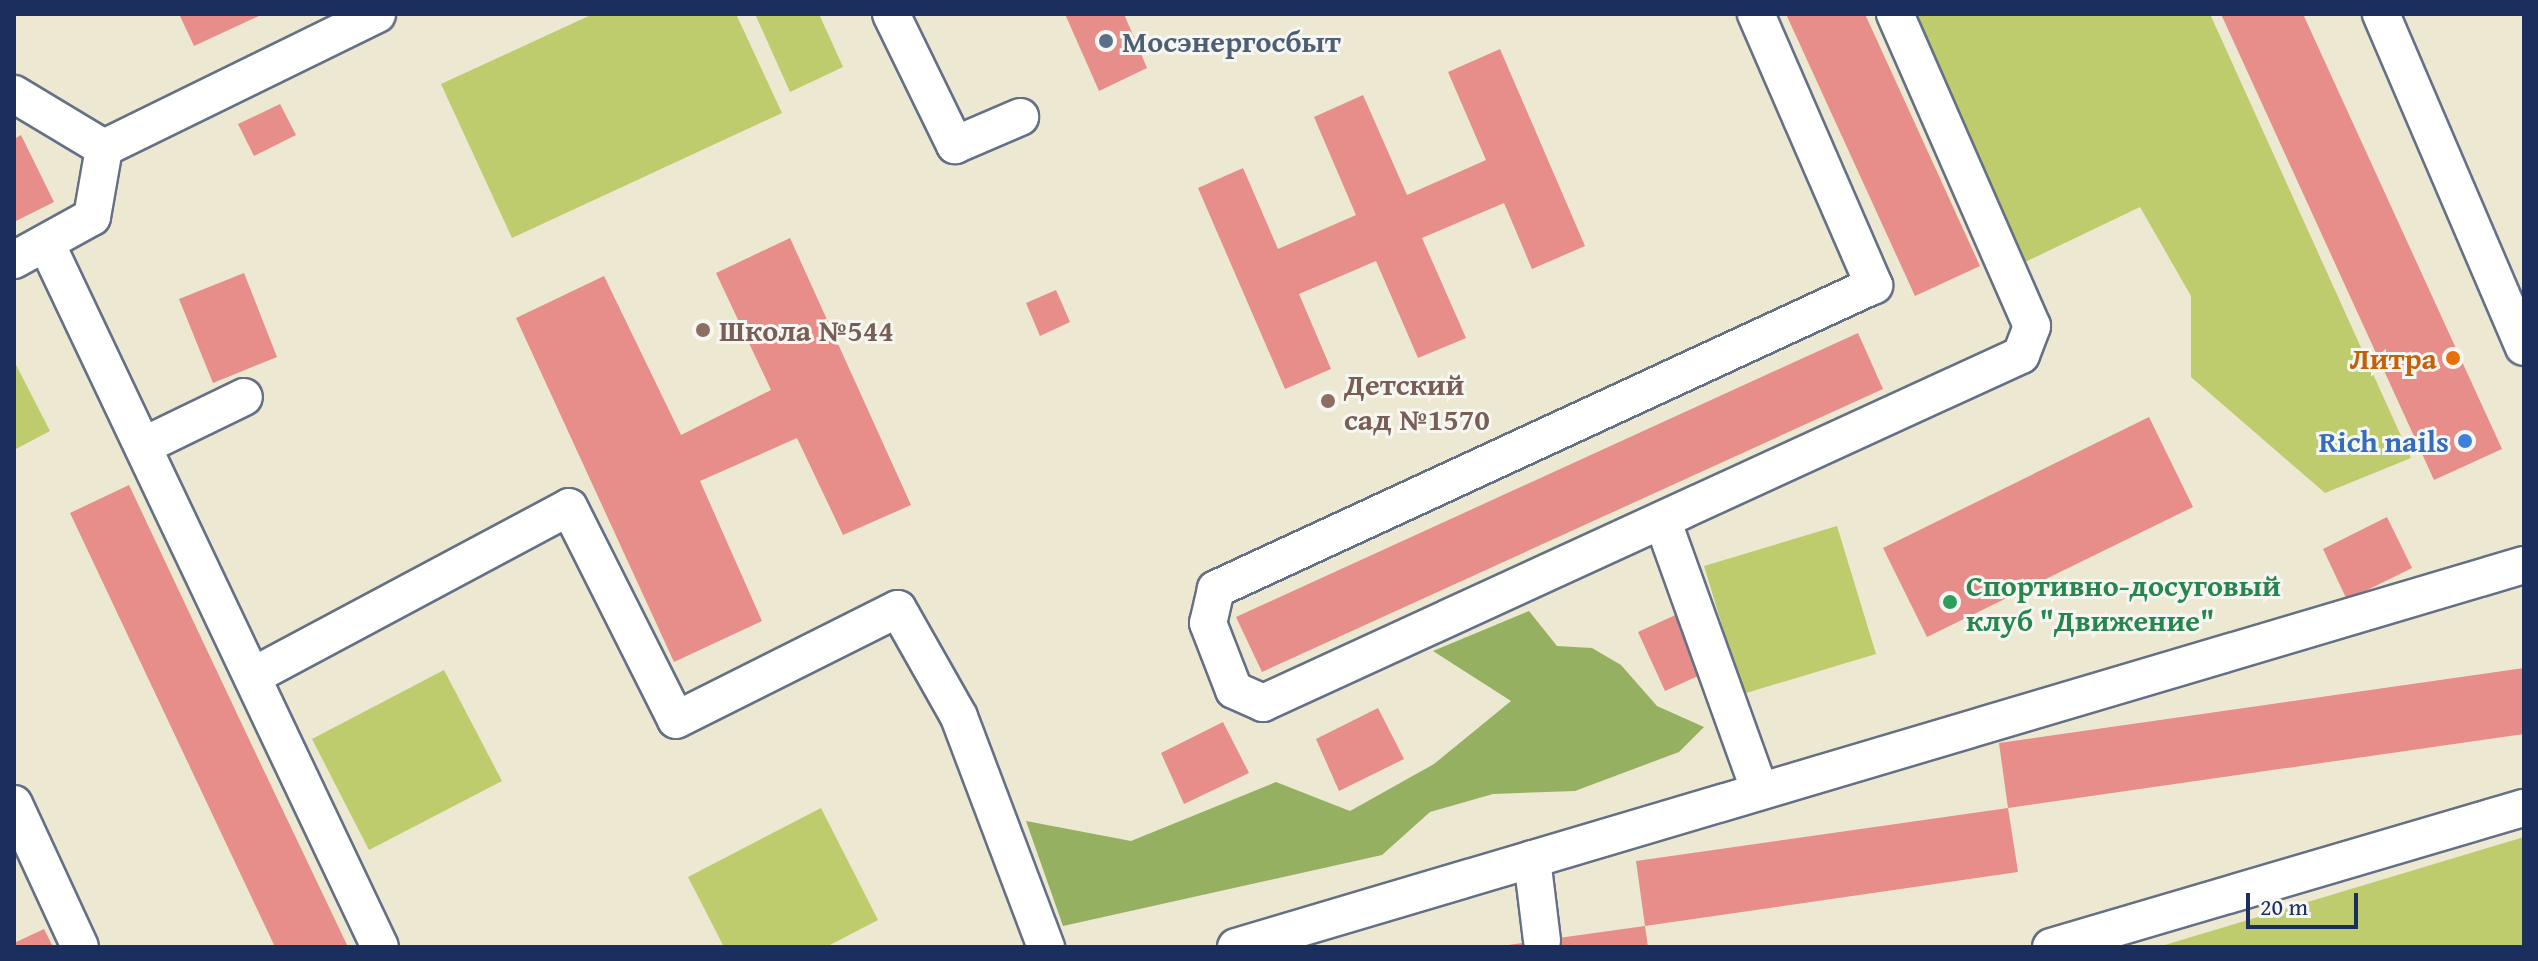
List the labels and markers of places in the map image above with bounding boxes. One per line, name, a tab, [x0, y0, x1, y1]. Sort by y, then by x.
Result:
place label: Мосэнергосбыт	[1122, 23, 1341, 59]
marker: Мосэнергосбыт	[1097, 32, 1115, 50]
place label: Школа №544	[719, 312, 894, 348]
marker: Школа №544	[694, 321, 712, 339]
place label: Литра	[2350, 340, 2437, 376]
marker: Литра	[2444, 349, 2462, 367]
place label: Детский сад №1570	[1344, 366, 1490, 436]
marker: Детский сад №1570	[1319, 392, 1337, 410]
place label: Rich nails	[2319, 423, 2449, 459]
marker: Rich nails	[2456, 432, 2474, 450]
place label: Спортивно-досуговый клуб "Движение"	[1966, 567, 2281, 638]
marker: Спортивно-досуговый клуб "Движение"	[1941, 593, 1959, 611]

